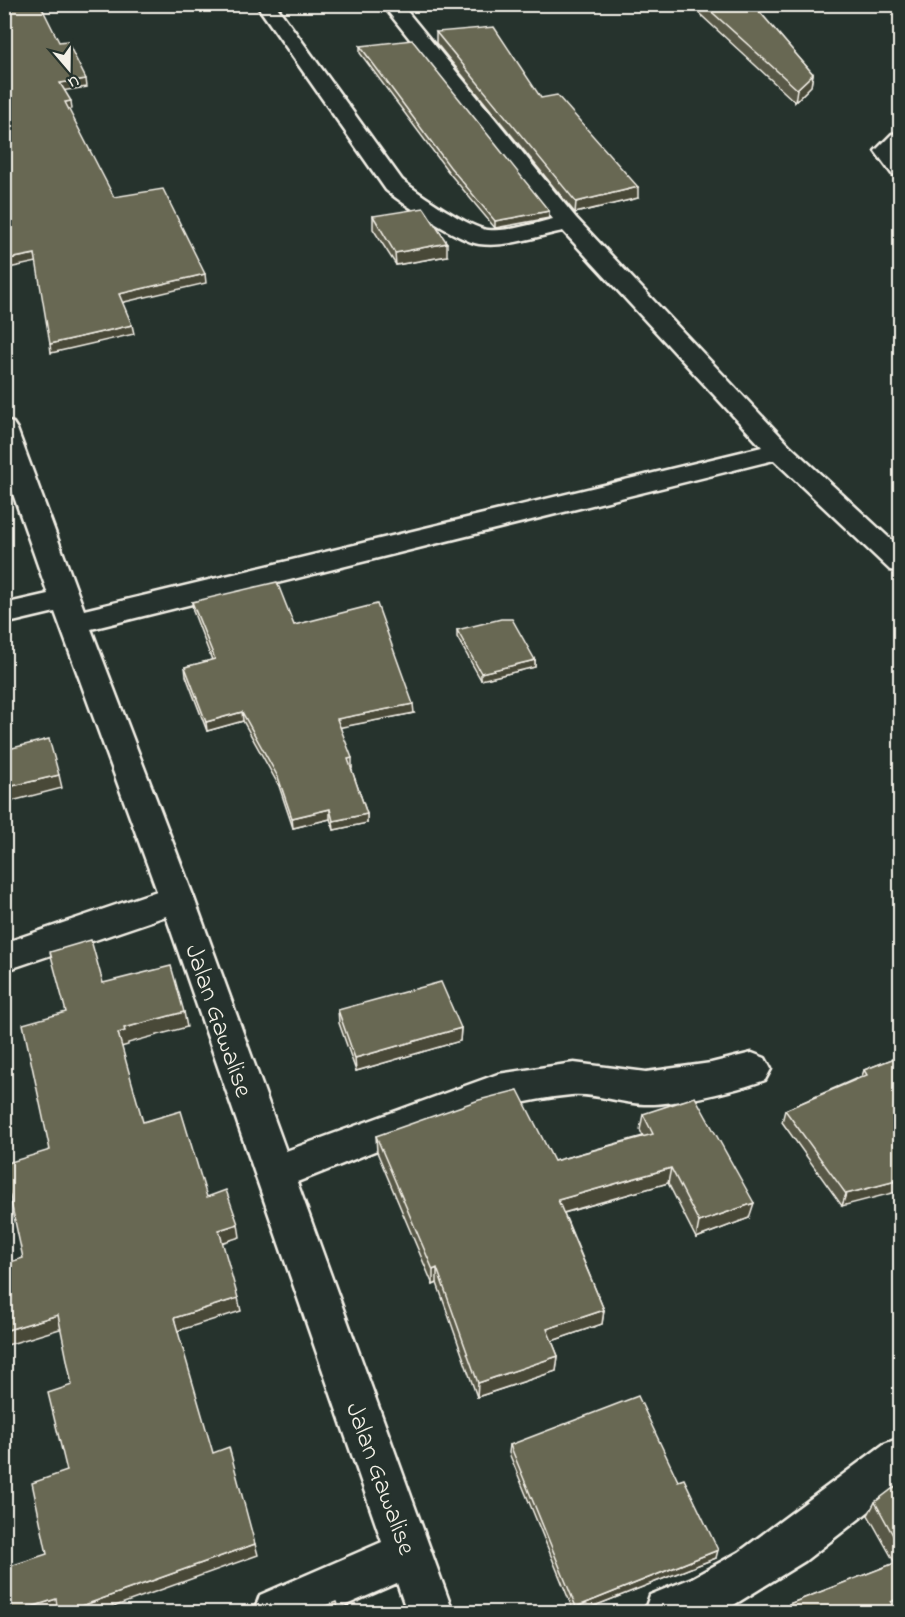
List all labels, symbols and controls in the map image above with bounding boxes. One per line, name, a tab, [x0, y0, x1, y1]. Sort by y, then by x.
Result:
north arrow	[39, 39, 99, 99]
text: U	[65, 68, 82, 94]
street label: Jalan Gawalise	[173, 939, 261, 1103]
street label: Jalan Gawalise	[334, 1397, 424, 1561]

